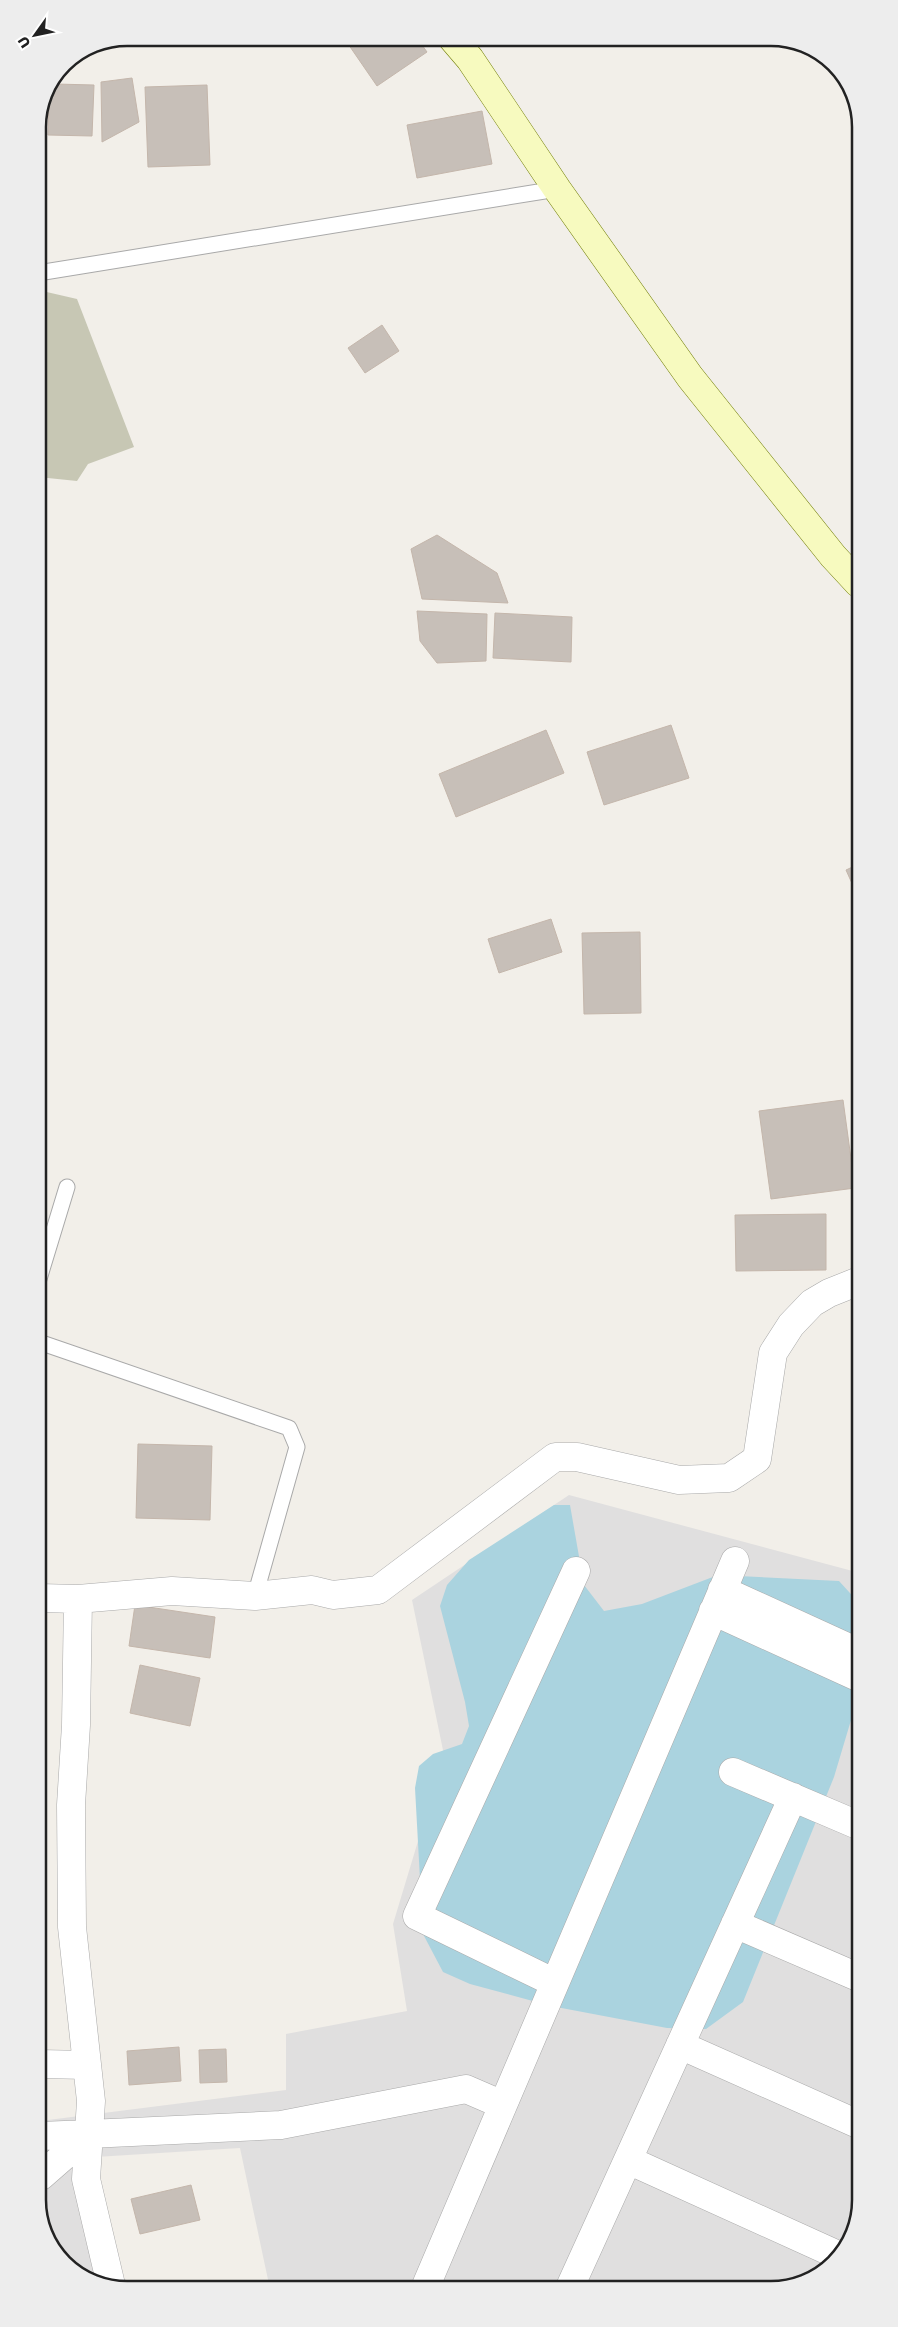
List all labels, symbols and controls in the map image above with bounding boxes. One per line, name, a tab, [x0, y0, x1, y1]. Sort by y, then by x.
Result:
north arrow	[10, 10, 60, 60]
text: U	[14, 33, 34, 51]

